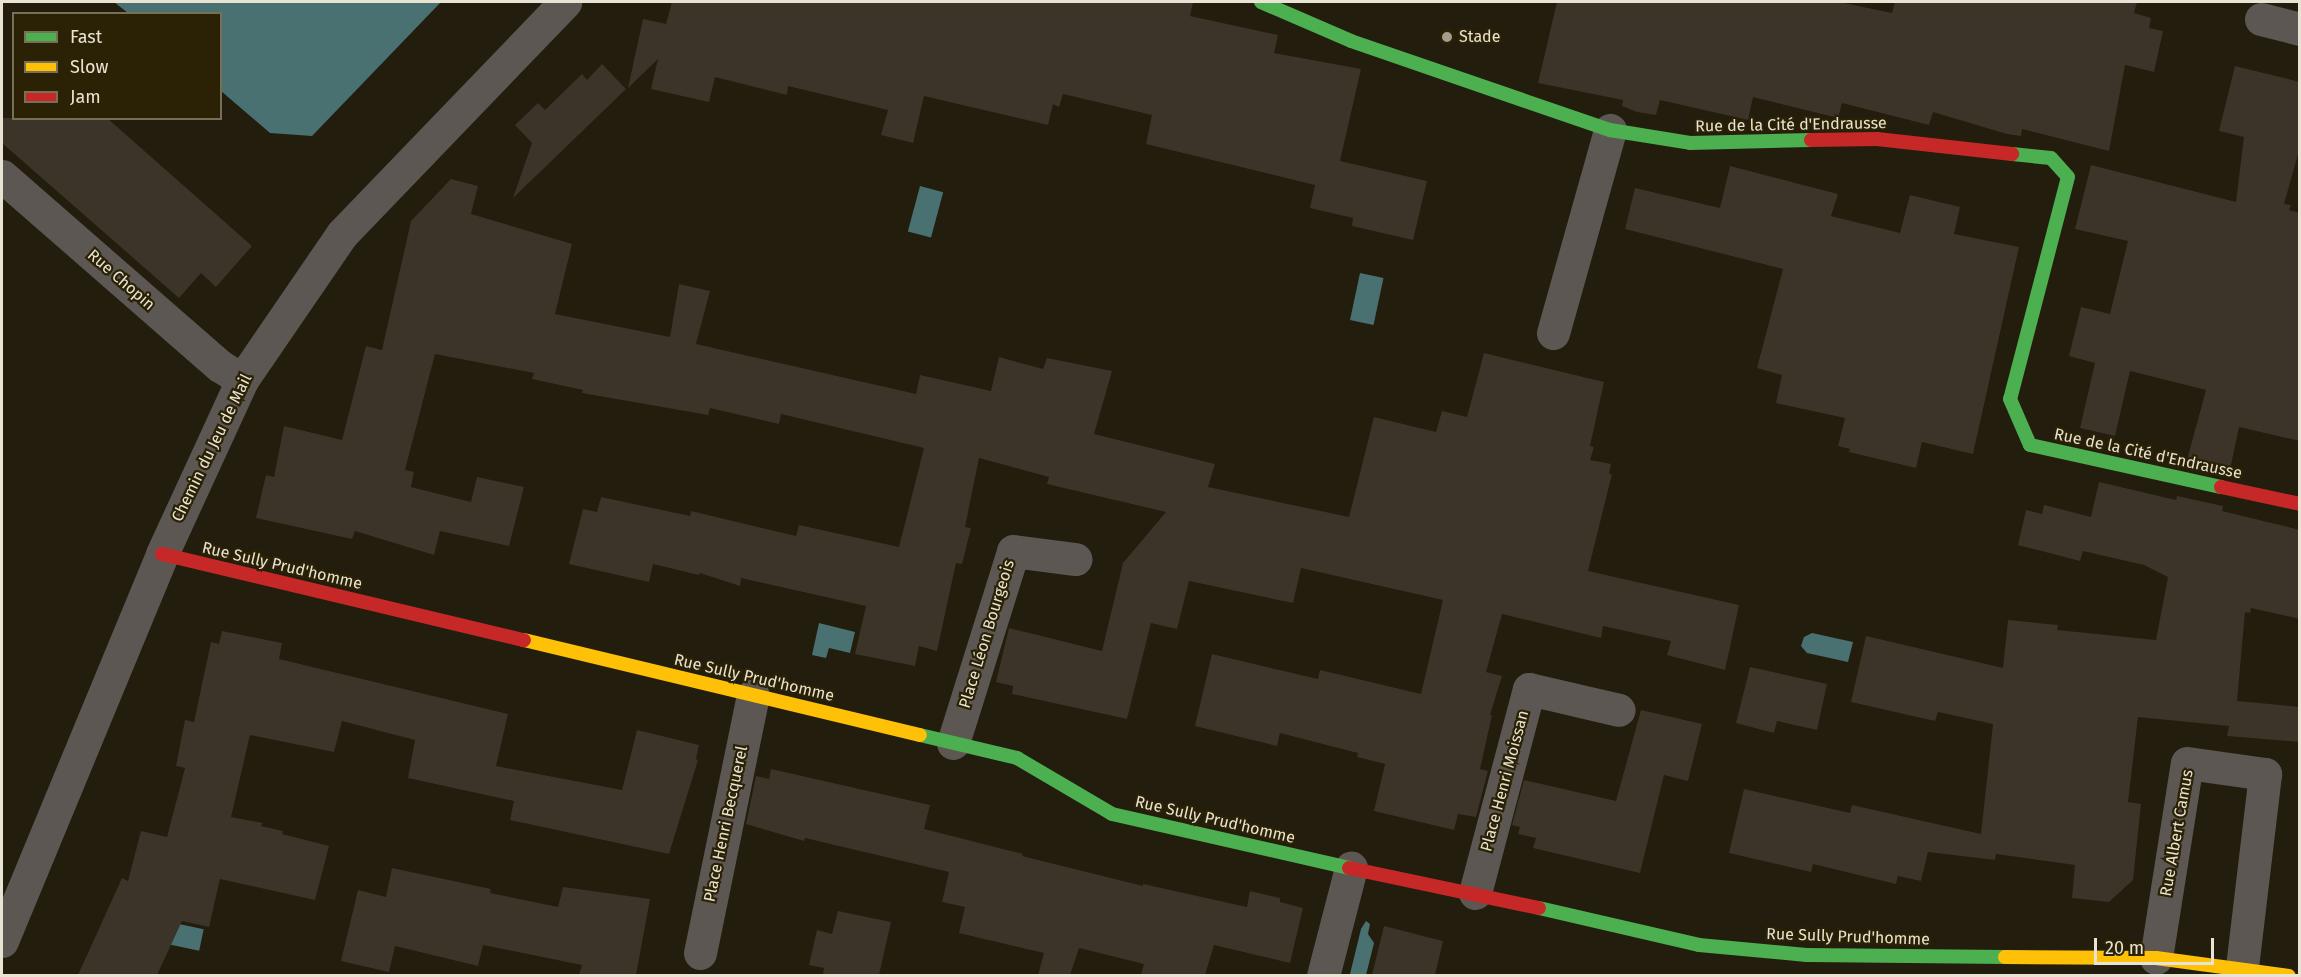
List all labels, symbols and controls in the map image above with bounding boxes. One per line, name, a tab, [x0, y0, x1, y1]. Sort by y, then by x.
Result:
legend	[12, 12, 222, 120]
text: Fast	[70, 26, 102, 48]
place label: Stade	[1459, 27, 1500, 47]
marker: Stade	[1440, 30, 1454, 44]
text: Slow	[70, 56, 108, 78]
text: Jam	[70, 86, 101, 108]
street label: Rue de la Cité d'Endrausse	[1695, 114, 1887, 136]
street label: Rue Chopin	[83, 246, 159, 314]
street label: Chemin du Jeu de Mail	[168, 371, 256, 525]
street label: Rue de la Cité d'Endrausse	[2052, 425, 2244, 483]
street label: Rue Sully Prud'homme	[200, 538, 364, 594]
street label: Place Léon Bourgeois	[955, 557, 1019, 711]
street label: Rue Sully Prud'homme	[672, 650, 836, 706]
street label: Place Henri Moissan	[1477, 708, 1533, 854]
street label: Place Henri Becquerel	[700, 744, 752, 904]
street label: Rue Albert Camus	[2156, 768, 2198, 898]
street label: Rue Sully Prud'homme	[1133, 792, 1297, 848]
street label: Rue Sully Prud'homme	[1766, 925, 1930, 949]
scale bar	[2097, 926, 2217, 964]
text: 20 m	[2105, 937, 2144, 959]

